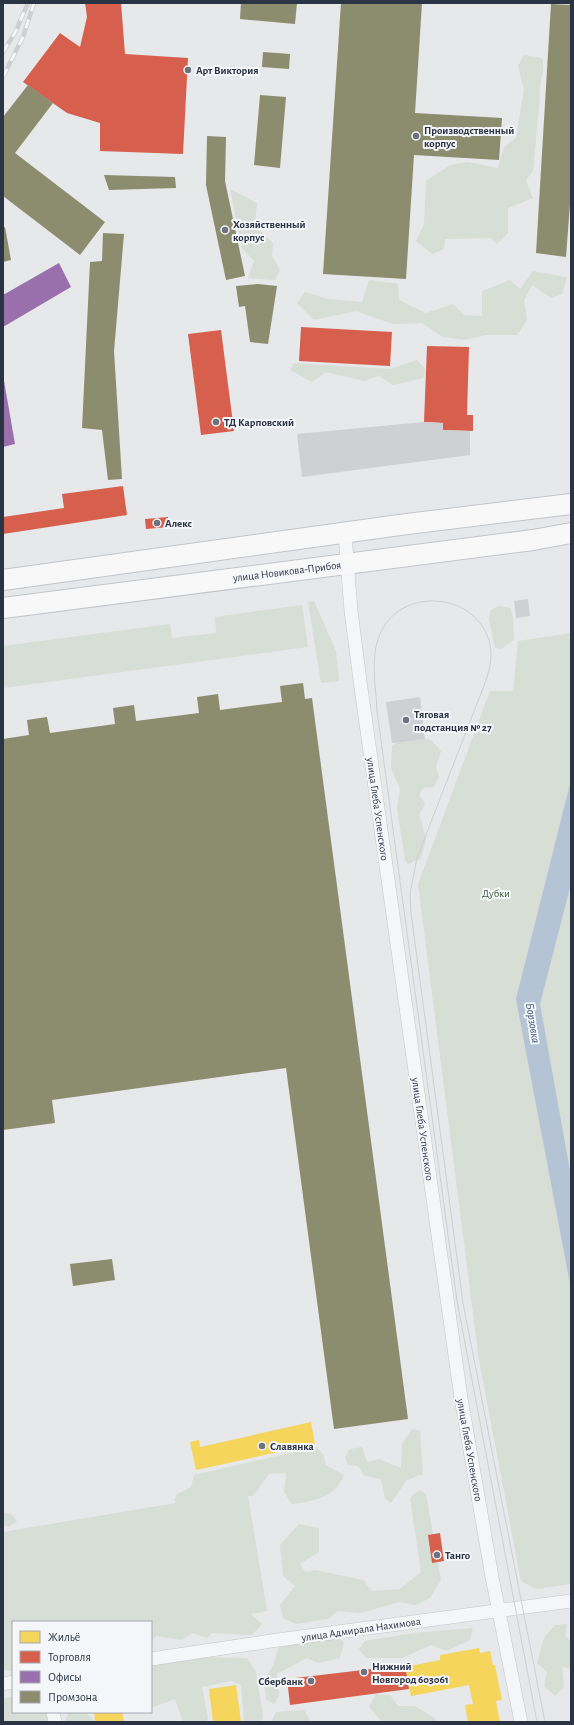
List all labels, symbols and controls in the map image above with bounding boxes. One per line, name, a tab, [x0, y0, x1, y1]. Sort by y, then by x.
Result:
marker: Арт Виктория	[183, 65, 193, 75]
place label: Арт Виктория	[196, 65, 259, 76]
place label: Производственный корпус	[424, 125, 514, 149]
marker: Производственный корпус	[411, 131, 421, 141]
place label: Хозяйственный корпус	[233, 219, 306, 243]
marker: Хозяйственный корпус	[220, 225, 230, 235]
marker: ТД Карповский	[211, 417, 221, 427]
place label: ТД Карповский	[224, 417, 294, 428]
marker: Алекс	[152, 518, 162, 528]
place label: Алекс	[165, 518, 193, 529]
street label: улица Новикова-Прибоя	[231, 559, 342, 584]
place label: Тяговая подстанция № 27	[414, 709, 492, 733]
marker: Тяговая подстанция № 27	[401, 715, 411, 725]
street label: улица Глеба Успенского	[365, 756, 390, 861]
park label: Дубки	[482, 888, 510, 899]
water label: Борзовка	[523, 1002, 542, 1044]
street label: улица Глеба Успенского	[410, 1076, 435, 1181]
street label: улица Глеба Успенского	[455, 1397, 484, 1502]
marker: Славянка	[257, 1441, 267, 1451]
place label: Славянка	[270, 1441, 314, 1452]
marker: Танго	[432, 1550, 442, 1560]
place label: Танго	[445, 1550, 471, 1561]
street label: улица Адмирала Нахимова	[300, 1616, 421, 1643]
legend	[12, 1621, 152, 1713]
text: Жильё	[48, 1631, 80, 1643]
text: Торговля	[48, 1651, 91, 1663]
place label: Нижний Новгород 603061	[372, 1661, 449, 1685]
marker: Нижний Новгород 603061	[359, 1667, 369, 1677]
text: Офисы	[48, 1671, 82, 1683]
place label: Сбербанк	[258, 1676, 304, 1687]
marker: Сбербанк	[306, 1676, 316, 1686]
text: Промзона	[48, 1691, 98, 1703]

